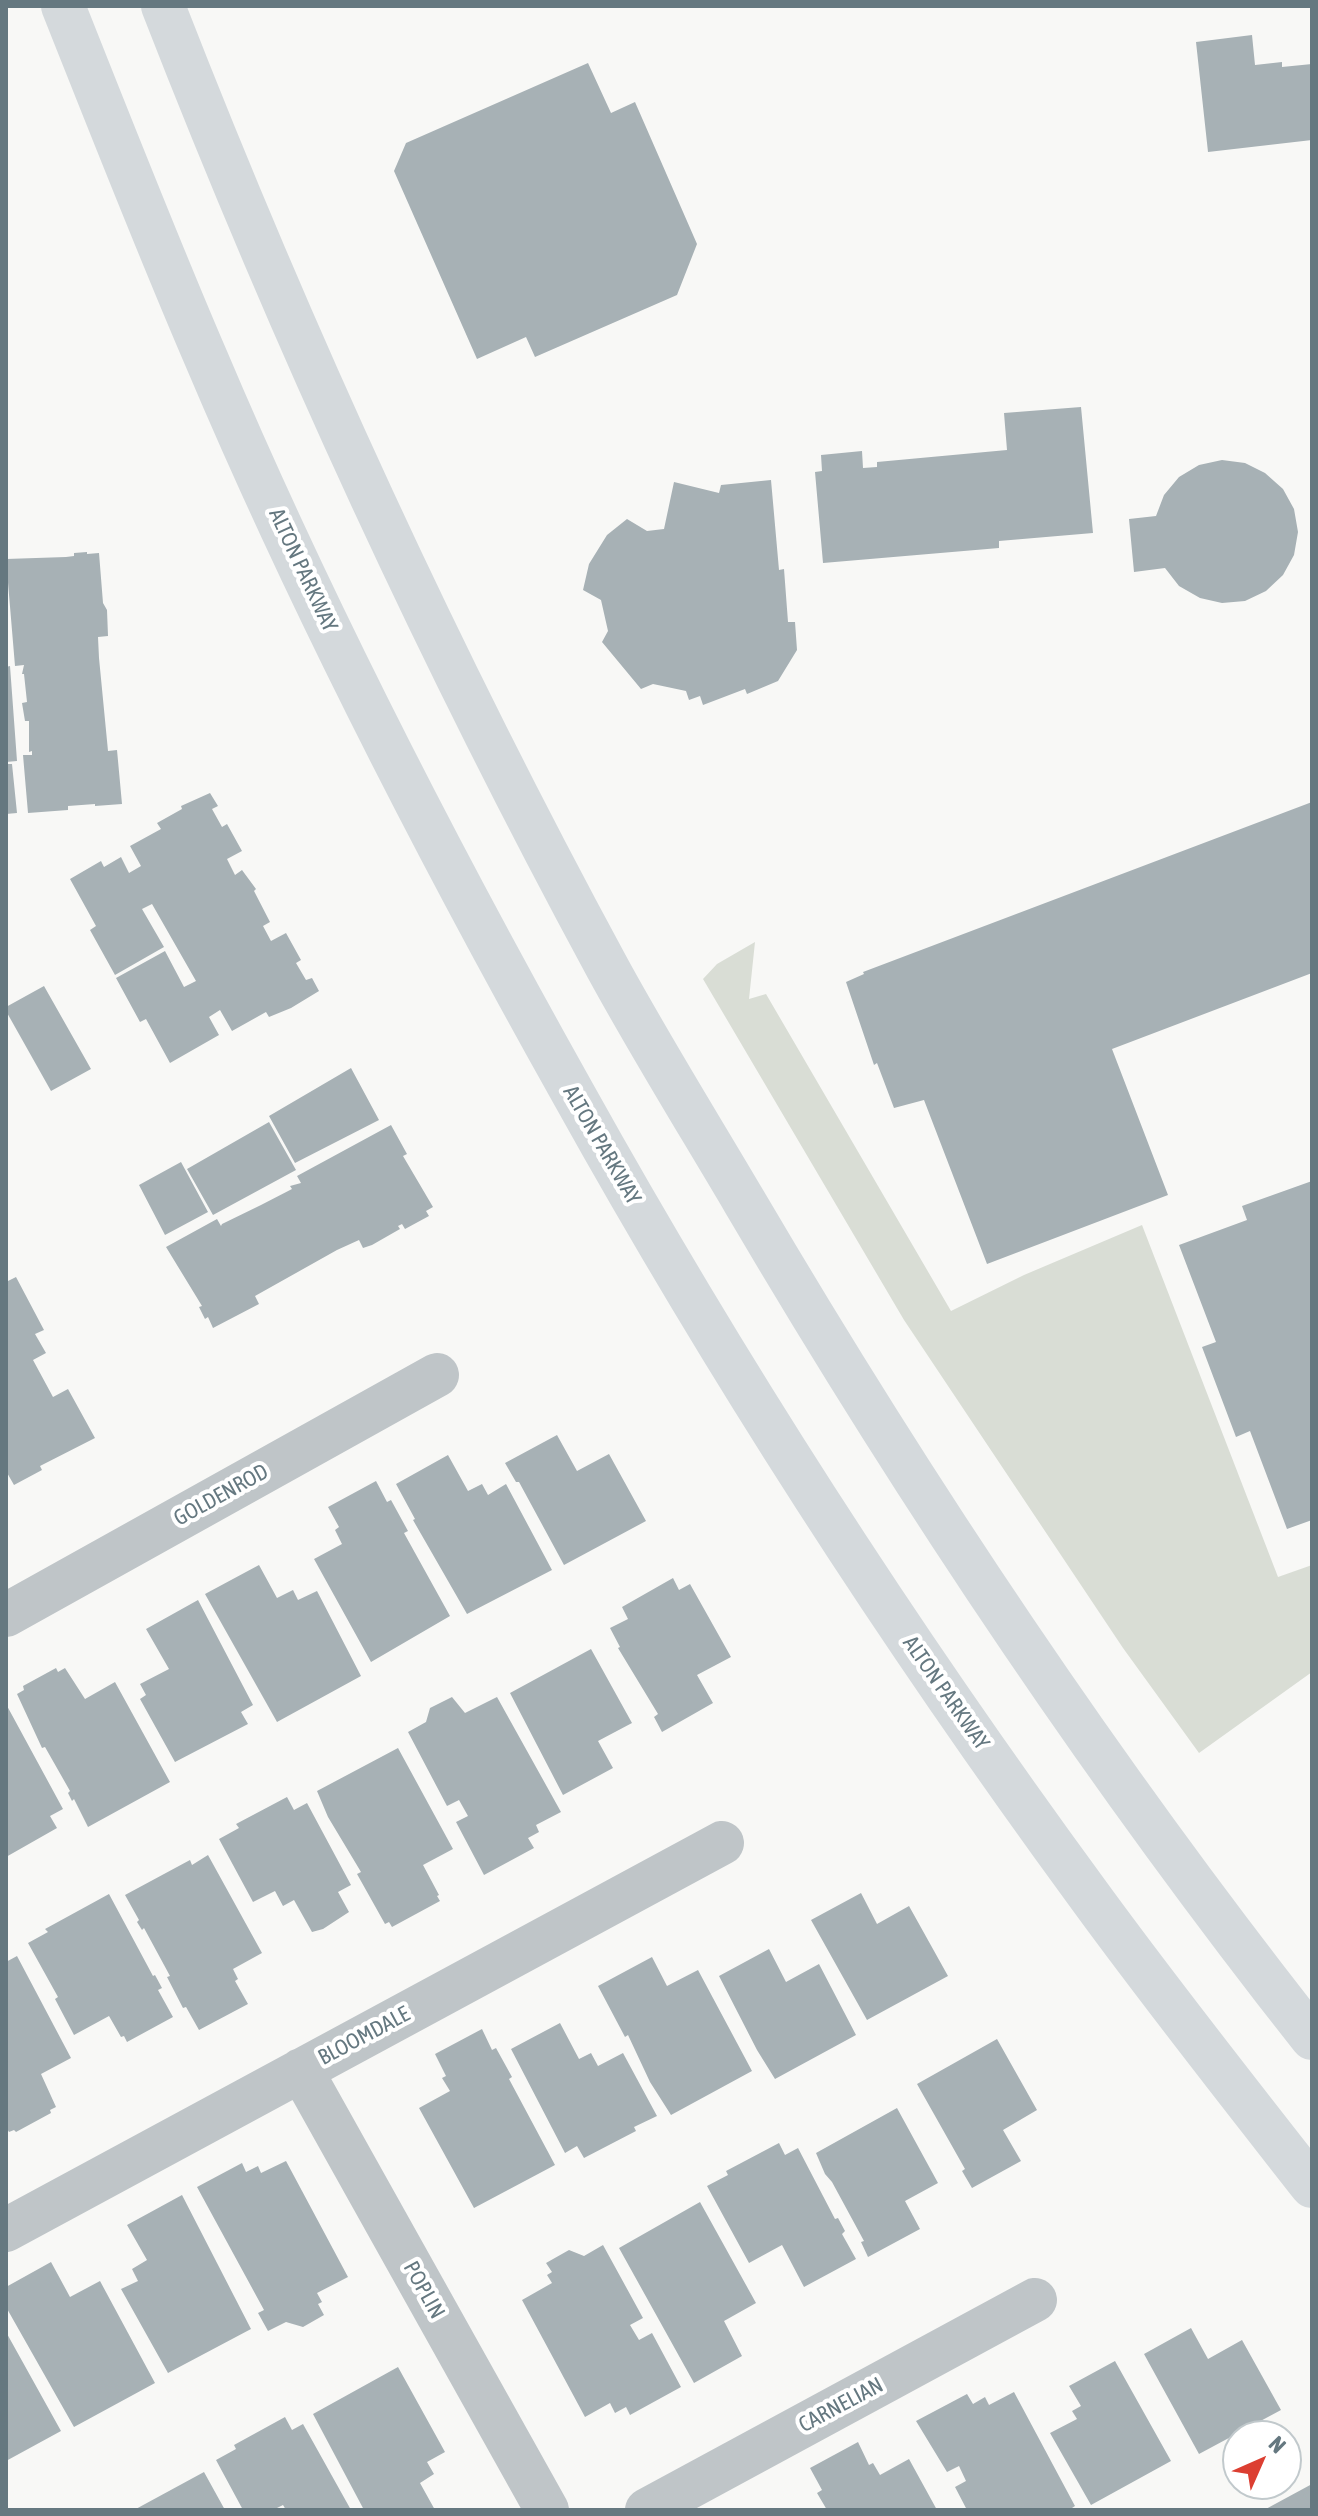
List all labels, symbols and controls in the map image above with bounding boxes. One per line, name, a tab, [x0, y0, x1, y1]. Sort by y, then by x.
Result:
street label: ALTON PARKWAY	[263, 504, 343, 636]
street label: ALTON PARKWAY	[557, 1081, 647, 1209]
street label: GOLDENROD	[169, 1458, 273, 1532]
street label: ALTON PARKWAY	[897, 1631, 995, 1755]
street label: BLOOMDALE	[314, 2001, 414, 2071]
street label: POPLIN	[398, 2257, 450, 2323]
street label: CARNELIAN	[794, 2372, 888, 2438]
north arrow	[1222, 2420, 1302, 2500]
text: N	[1264, 2431, 1291, 2458]

